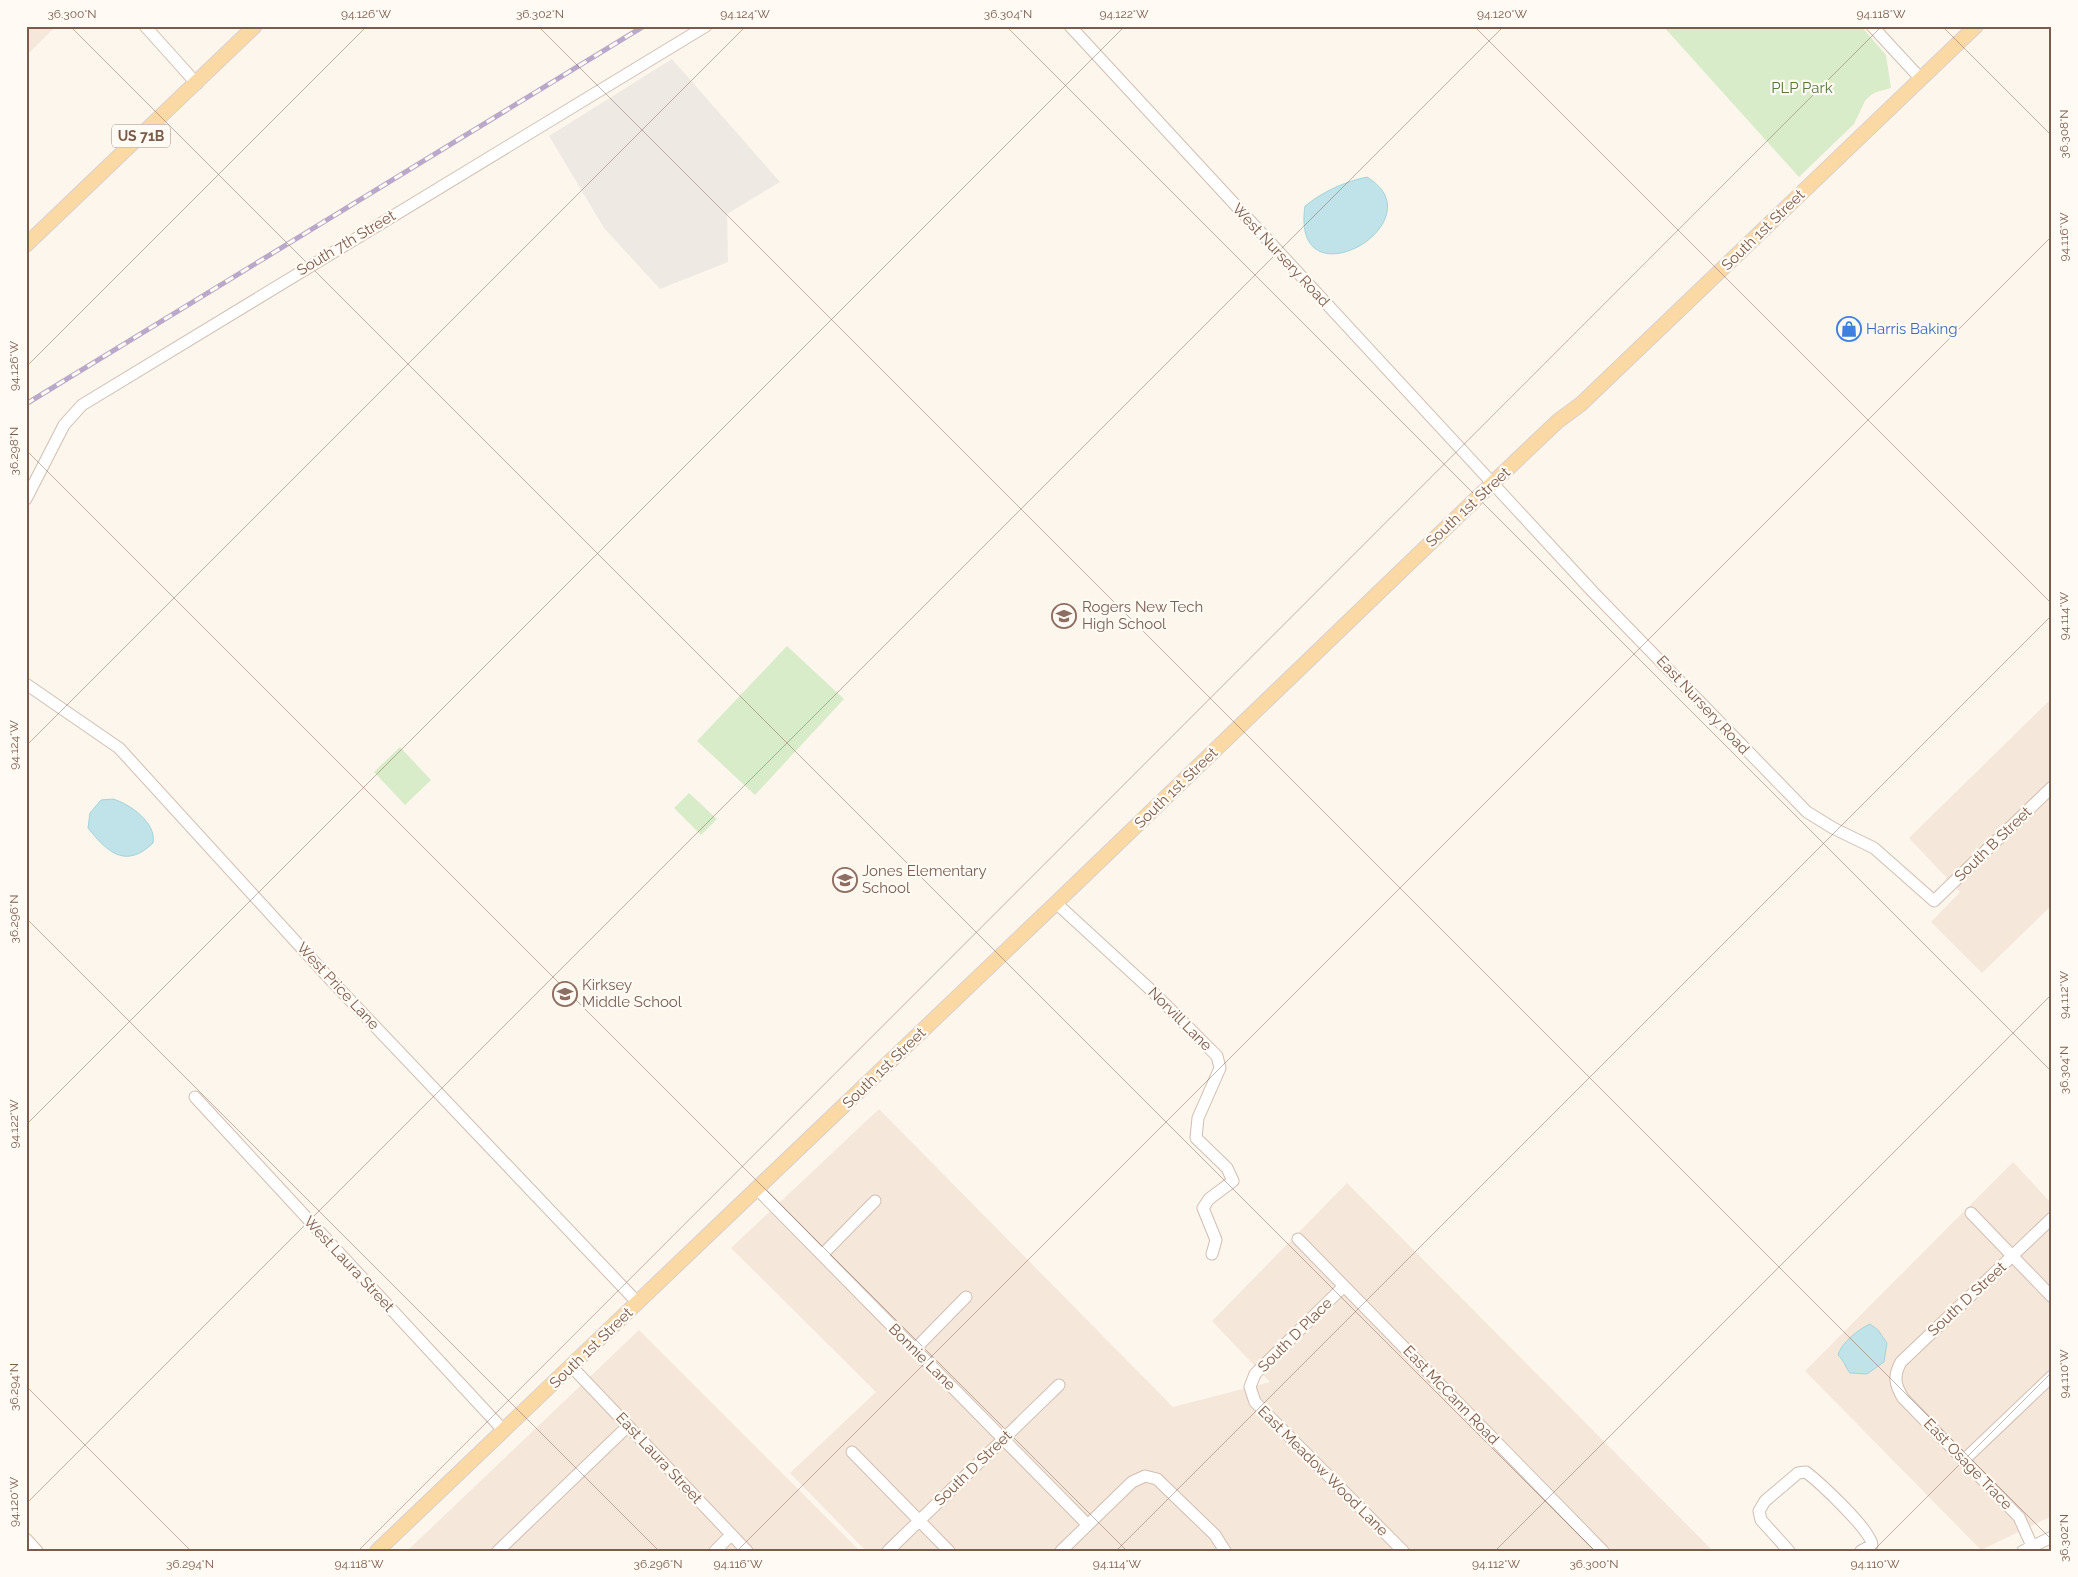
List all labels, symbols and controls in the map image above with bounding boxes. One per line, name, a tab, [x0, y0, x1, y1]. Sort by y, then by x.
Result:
text: 36.300°N	[47, 7, 97, 21]
text: 94.126°W	[341, 7, 392, 21]
text: 36.302°N	[516, 7, 564, 21]
text: 94.124°W	[720, 7, 770, 21]
text: 36.304°N	[984, 7, 1032, 21]
text: 94.122°W	[1099, 7, 1149, 21]
text: 94.120°W	[1477, 7, 1527, 21]
text: 94.118°W	[1857, 7, 1906, 21]
park label: PLP Park	[1771, 79, 1833, 97]
text: 36.308°N	[2057, 109, 2071, 159]
road number: US 71B	[112, 124, 170, 148]
street label: South 1st Street	[1718, 186, 1808, 274]
street label: West Nursery Road	[1229, 200, 1333, 310]
street label: South 7th Street	[293, 207, 399, 279]
text: 94.116°W	[2057, 212, 2071, 262]
shop icon: Harris Baking	[1836, 316, 1862, 342]
place label: Harris Baking	[1866, 320, 1957, 338]
text: 94.126°W	[7, 340, 21, 391]
text: 36.298°N	[7, 427, 21, 475]
street label: South 1st Street	[1422, 463, 1514, 551]
text: 94.114°W	[2057, 591, 2071, 640]
place label: Rogers New Tech High School	[1082, 598, 1203, 633]
school or university icon: Rogers New Tech High School	[1051, 603, 1077, 629]
street label: East Nursery Road	[1653, 652, 1753, 758]
text: 94.124°W	[7, 720, 21, 770]
street label: South 1st Street	[1131, 744, 1221, 832]
street label: South B Street	[1951, 803, 2035, 885]
place label: Jones Elementary School	[862, 862, 987, 897]
school or university icon: Jones Elementary School	[832, 867, 858, 893]
text: 36.296°N	[7, 895, 21, 943]
street label: West Price Lane	[293, 939, 383, 1033]
text: 94.112°W	[2057, 971, 2071, 1019]
place label: Kirksey Middle School	[582, 976, 683, 1011]
school or university icon: Kirksey Middle School	[552, 981, 578, 1007]
street label: Norvill Lane	[1144, 983, 1216, 1055]
street label: South 1st Street	[839, 1024, 929, 1112]
text: 36.304°N	[2057, 1046, 2071, 1094]
text: 94.122°W	[7, 1099, 21, 1149]
street label: West Laura Street	[300, 1212, 398, 1316]
street label: South D Street	[1924, 1258, 2010, 1340]
street label: South D Place	[1254, 1294, 1336, 1376]
street label: South 1st Street	[546, 1304, 636, 1392]
street label: Bonnie Lane	[885, 1320, 959, 1394]
street label: East McCann Road	[1399, 1342, 1503, 1448]
text: 94.110°W	[2057, 1349, 2071, 1398]
text: 36.294°N	[7, 1363, 21, 1411]
street label: East Meadow Wood Lane	[1254, 1402, 1392, 1540]
street label: East Laura Street	[612, 1409, 706, 1507]
street label: East Osage Trace	[1920, 1415, 2016, 1513]
street label: South D Street	[931, 1427, 1015, 1509]
text: 94.120°W	[7, 1477, 21, 1527]
text: 36.302°N	[2057, 1514, 2071, 1562]
text: 36.294°N	[166, 1557, 214, 1571]
text: 94.118°W	[335, 1557, 384, 1571]
text: 36.296°N	[634, 1557, 682, 1571]
text: 94.116°W	[713, 1557, 763, 1571]
text: 94.114°W	[1093, 1557, 1142, 1571]
text: 94.112°W	[1472, 1557, 1520, 1571]
text: 36.300°N	[1569, 1557, 1619, 1571]
text: 94.110°W	[1851, 1557, 1900, 1571]

